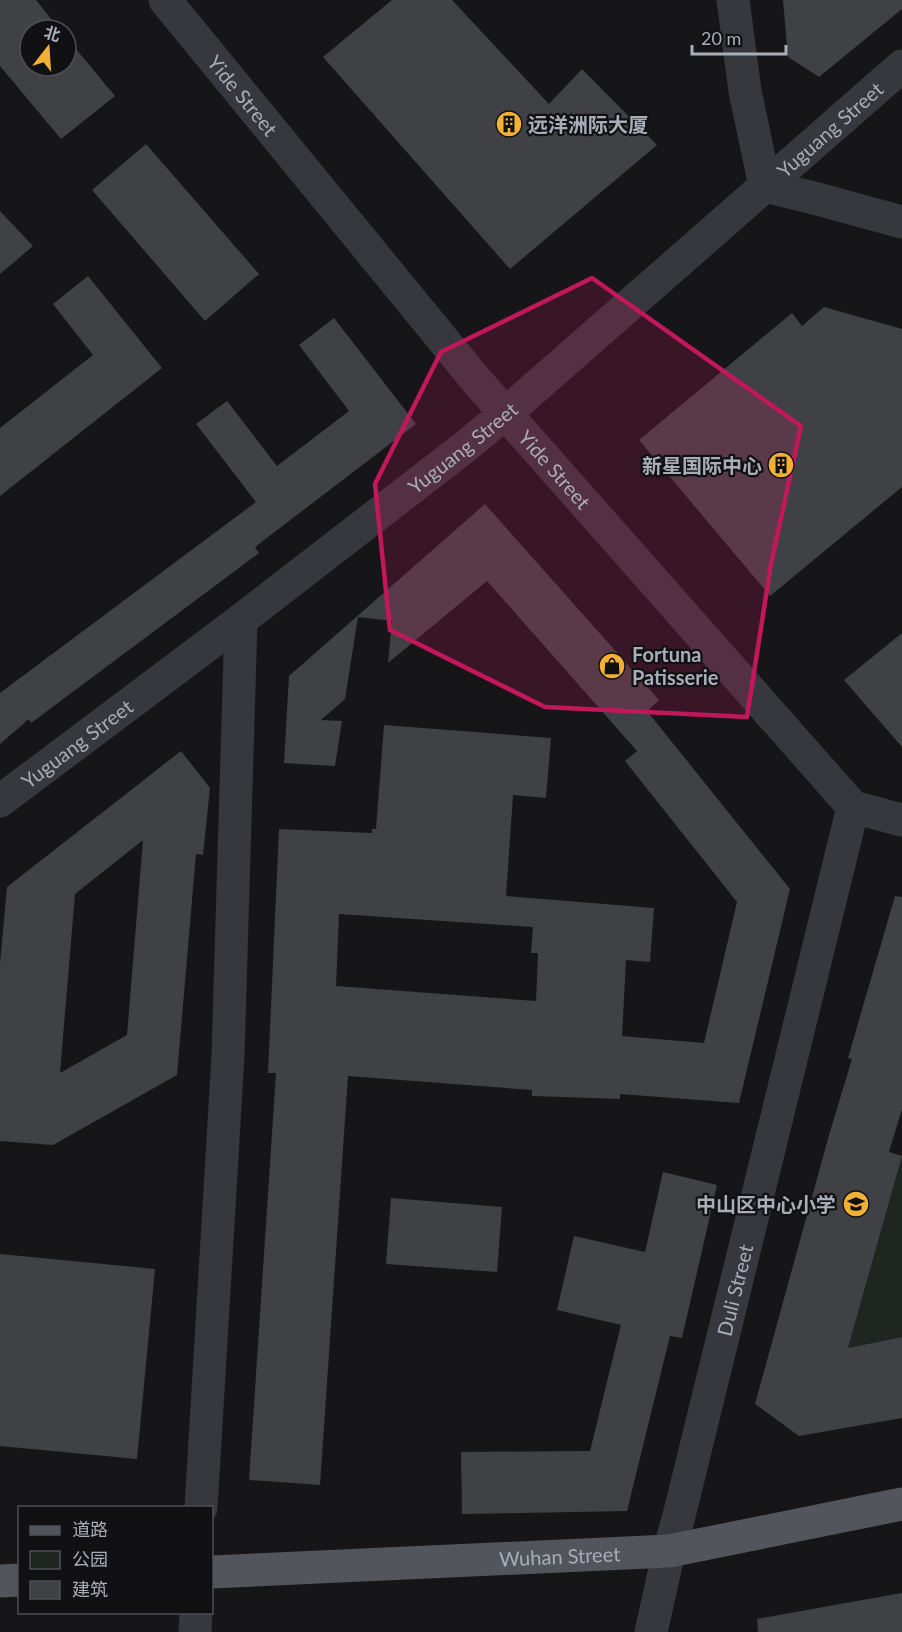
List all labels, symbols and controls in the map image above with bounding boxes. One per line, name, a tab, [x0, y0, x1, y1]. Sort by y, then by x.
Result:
north arrow	[18, 18, 78, 78]
scale bar	[692, 18, 786, 56]
text: 北	[42, 22, 63, 45]
text: 20 m	[701, 27, 741, 49]
street label: Yide Street	[203, 50, 283, 140]
street label: Yuguang Street	[772, 77, 888, 182]
building icon: 远洋洲际大厦	[494, 109, 524, 139]
place label: 远洋洲际大厦	[528, 112, 648, 136]
street label: Yuguang Street	[403, 397, 522, 498]
street label: Yide Street	[514, 425, 596, 513]
building icon: 新星国际中心	[766, 450, 796, 480]
place label: 新星国际中心	[642, 453, 762, 477]
place label: Fortuna Patisserie	[632, 642, 719, 689]
shop icon: Fortuna Patisserie	[597, 651, 627, 681]
street label: Yuguang Street	[16, 694, 137, 793]
school or university icon: 中山区中心小学	[841, 1189, 871, 1219]
place label: 中山区中心小学	[696, 1192, 836, 1216]
street label: Duli Street	[712, 1242, 757, 1338]
legend	[18, 1506, 213, 1614]
text: 道路	[72, 1518, 108, 1540]
street label: Wuhan Street	[499, 1541, 621, 1571]
text: 公园	[72, 1548, 108, 1570]
text: 建筑	[72, 1578, 108, 1600]

